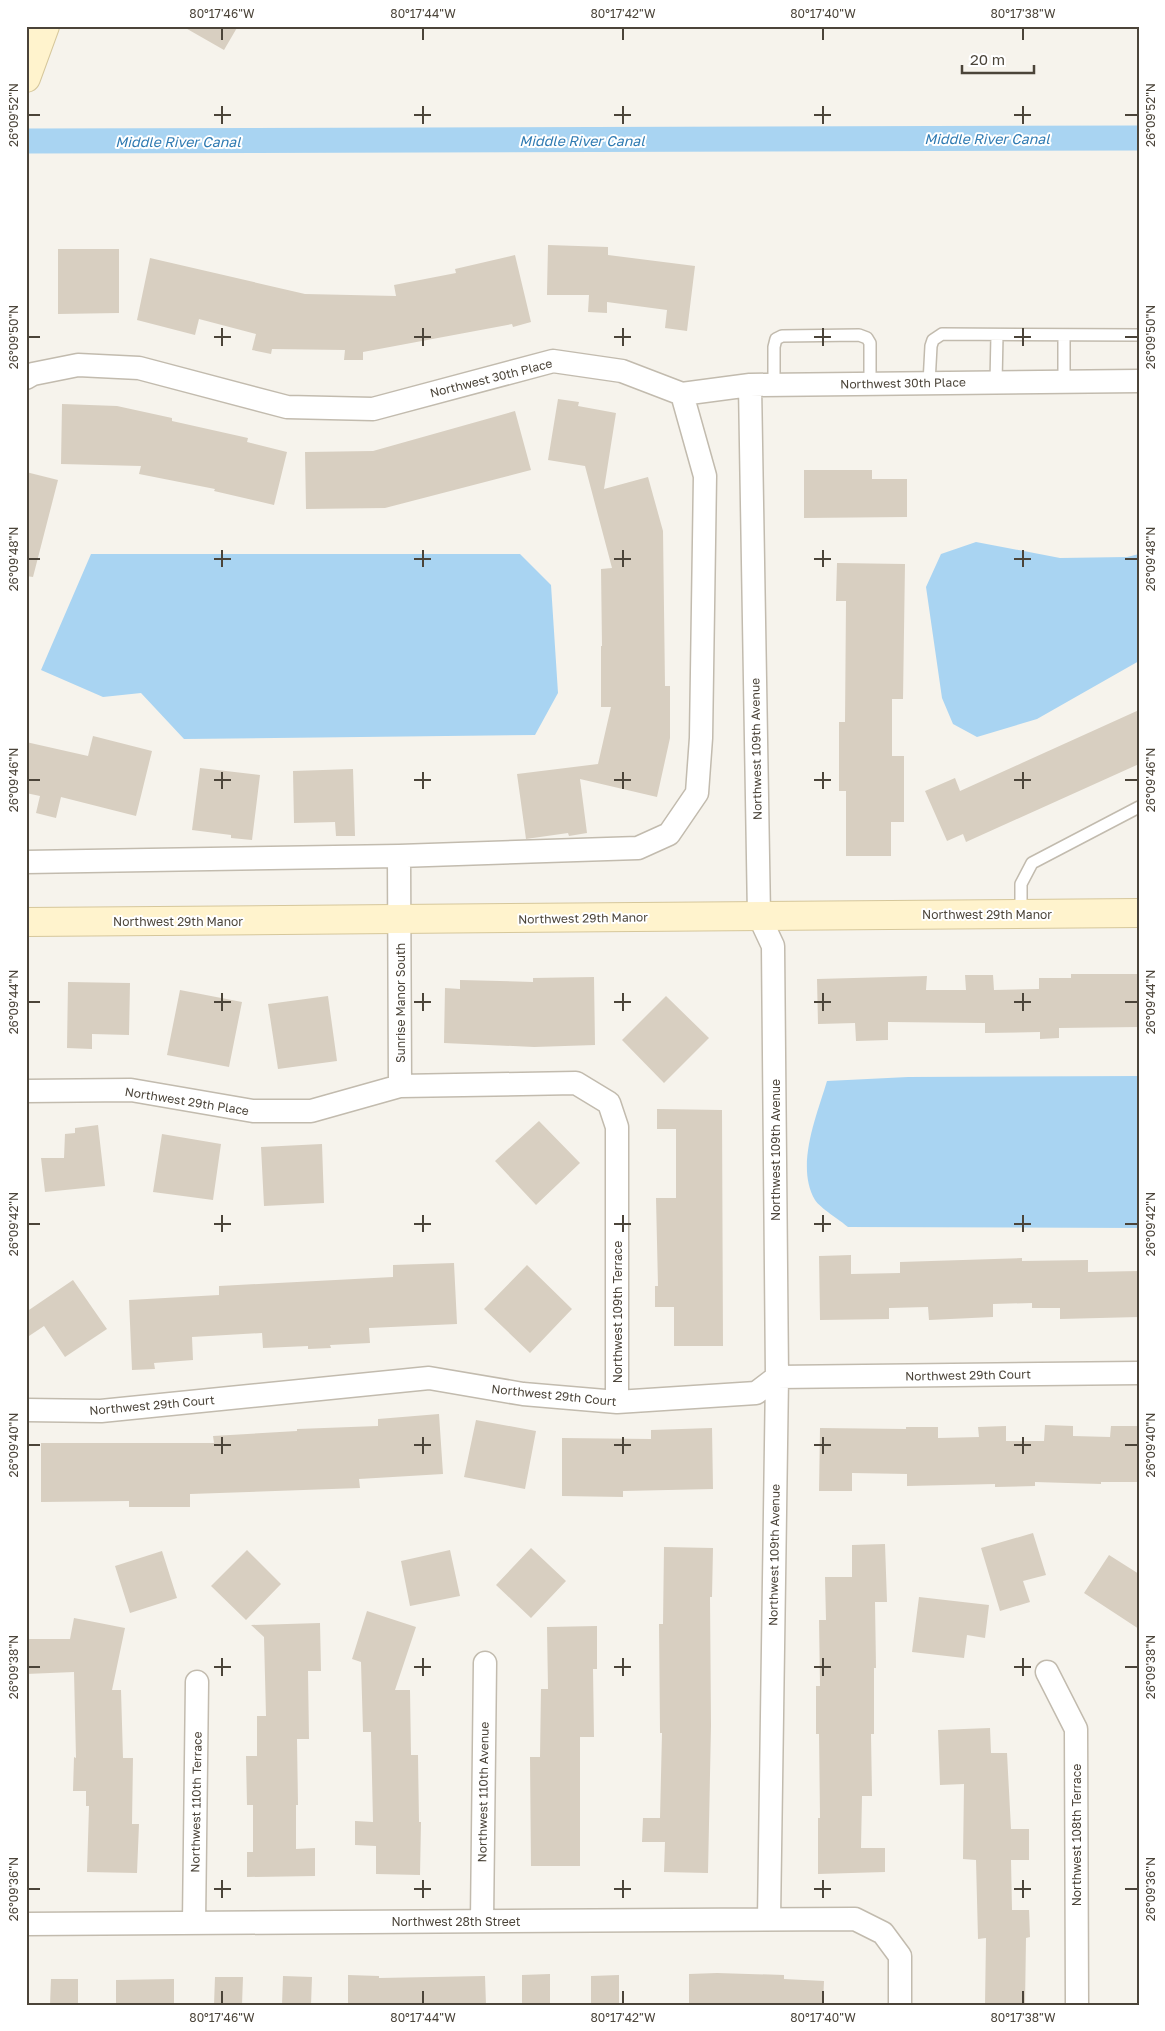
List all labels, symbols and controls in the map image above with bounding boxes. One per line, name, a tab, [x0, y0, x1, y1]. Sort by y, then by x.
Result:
text: 80°17'46"W	[189, 6, 255, 21]
text: 80°17'44"W	[390, 6, 456, 21]
text: 80°17'42"W	[591, 6, 656, 21]
text: 80°17'40"W	[790, 6, 856, 21]
text: 80°17'38"W	[990, 6, 1056, 21]
scale bar	[962, 42, 1035, 74]
text: 20 m	[970, 50, 1005, 68]
text: 26°09'52"N	[6, 83, 21, 147]
text: 26°09'52"N	[1143, 83, 1158, 147]
water label: Middle River Canal	[924, 130, 1050, 147]
water label: Middle River Canal	[519, 132, 645, 149]
water label: Middle River Canal	[115, 133, 241, 150]
text: 26°09'50"N	[6, 305, 21, 369]
text: 26°09'50"N	[1143, 305, 1158, 369]
street label: Northwest 30th Place	[428, 356, 554, 400]
street label: Northwest 30th Place	[840, 374, 966, 392]
text: 26°09'48"N	[6, 527, 21, 591]
text: 26°09'48"N	[1143, 527, 1158, 591]
street label: Northwest 109th Avenue	[747, 678, 765, 820]
text: 26°09'46"N	[6, 748, 21, 812]
text: 26°09'46"N	[1143, 748, 1158, 812]
street label: Northwest 29th Manor	[922, 907, 1052, 922]
street label: Northwest 29th Manor	[518, 909, 648, 927]
street label: Northwest 29th Manor	[113, 914, 243, 929]
street label: Sunrise Manor South	[393, 943, 408, 1063]
text: 26°09'44"N	[6, 970, 21, 1034]
text: 26°09'44"N	[1143, 970, 1158, 1034]
street label: Northwest 109th Avenue	[768, 1079, 783, 1221]
street label: Northwest 29th Place	[124, 1084, 250, 1118]
text: 26°09'42"N	[6, 1192, 21, 1256]
text: 26°09'42"N	[1143, 1192, 1158, 1256]
street label: Northwest 109th Terrace	[610, 1241, 625, 1383]
street label: Northwest 29th Court	[905, 1366, 1031, 1384]
street label: Northwest 29th Court	[491, 1381, 618, 1409]
street label: Northwest 29th Court	[89, 1392, 215, 1418]
text: 26°09'40"N	[6, 1413, 21, 1477]
text: 26°09'40"N	[1143, 1413, 1158, 1477]
street label: Northwest 109th Avenue	[765, 1484, 783, 1626]
text: 26°09'38"N	[6, 1635, 21, 1699]
text: 26°09'38"N	[1143, 1635, 1158, 1699]
street label: Northwest 110th Avenue	[474, 1722, 492, 1862]
street label: Northwest 110th Terrace	[187, 1731, 205, 1873]
street label: Northwest 108th Terrace	[1069, 1764, 1084, 1906]
text: 26°09'36"N	[6, 1857, 21, 1921]
text: 26°09'36"N	[1143, 1857, 1158, 1921]
street label: Northwest 28th Street	[391, 1914, 521, 1929]
text: 80°17'46"W	[189, 2010, 255, 2025]
text: 80°17'44"W	[390, 2010, 456, 2025]
text: 80°17'42"W	[591, 2010, 656, 2025]
text: 80°17'40"W	[790, 2010, 856, 2025]
text: 80°17'38"W	[990, 2010, 1056, 2025]

